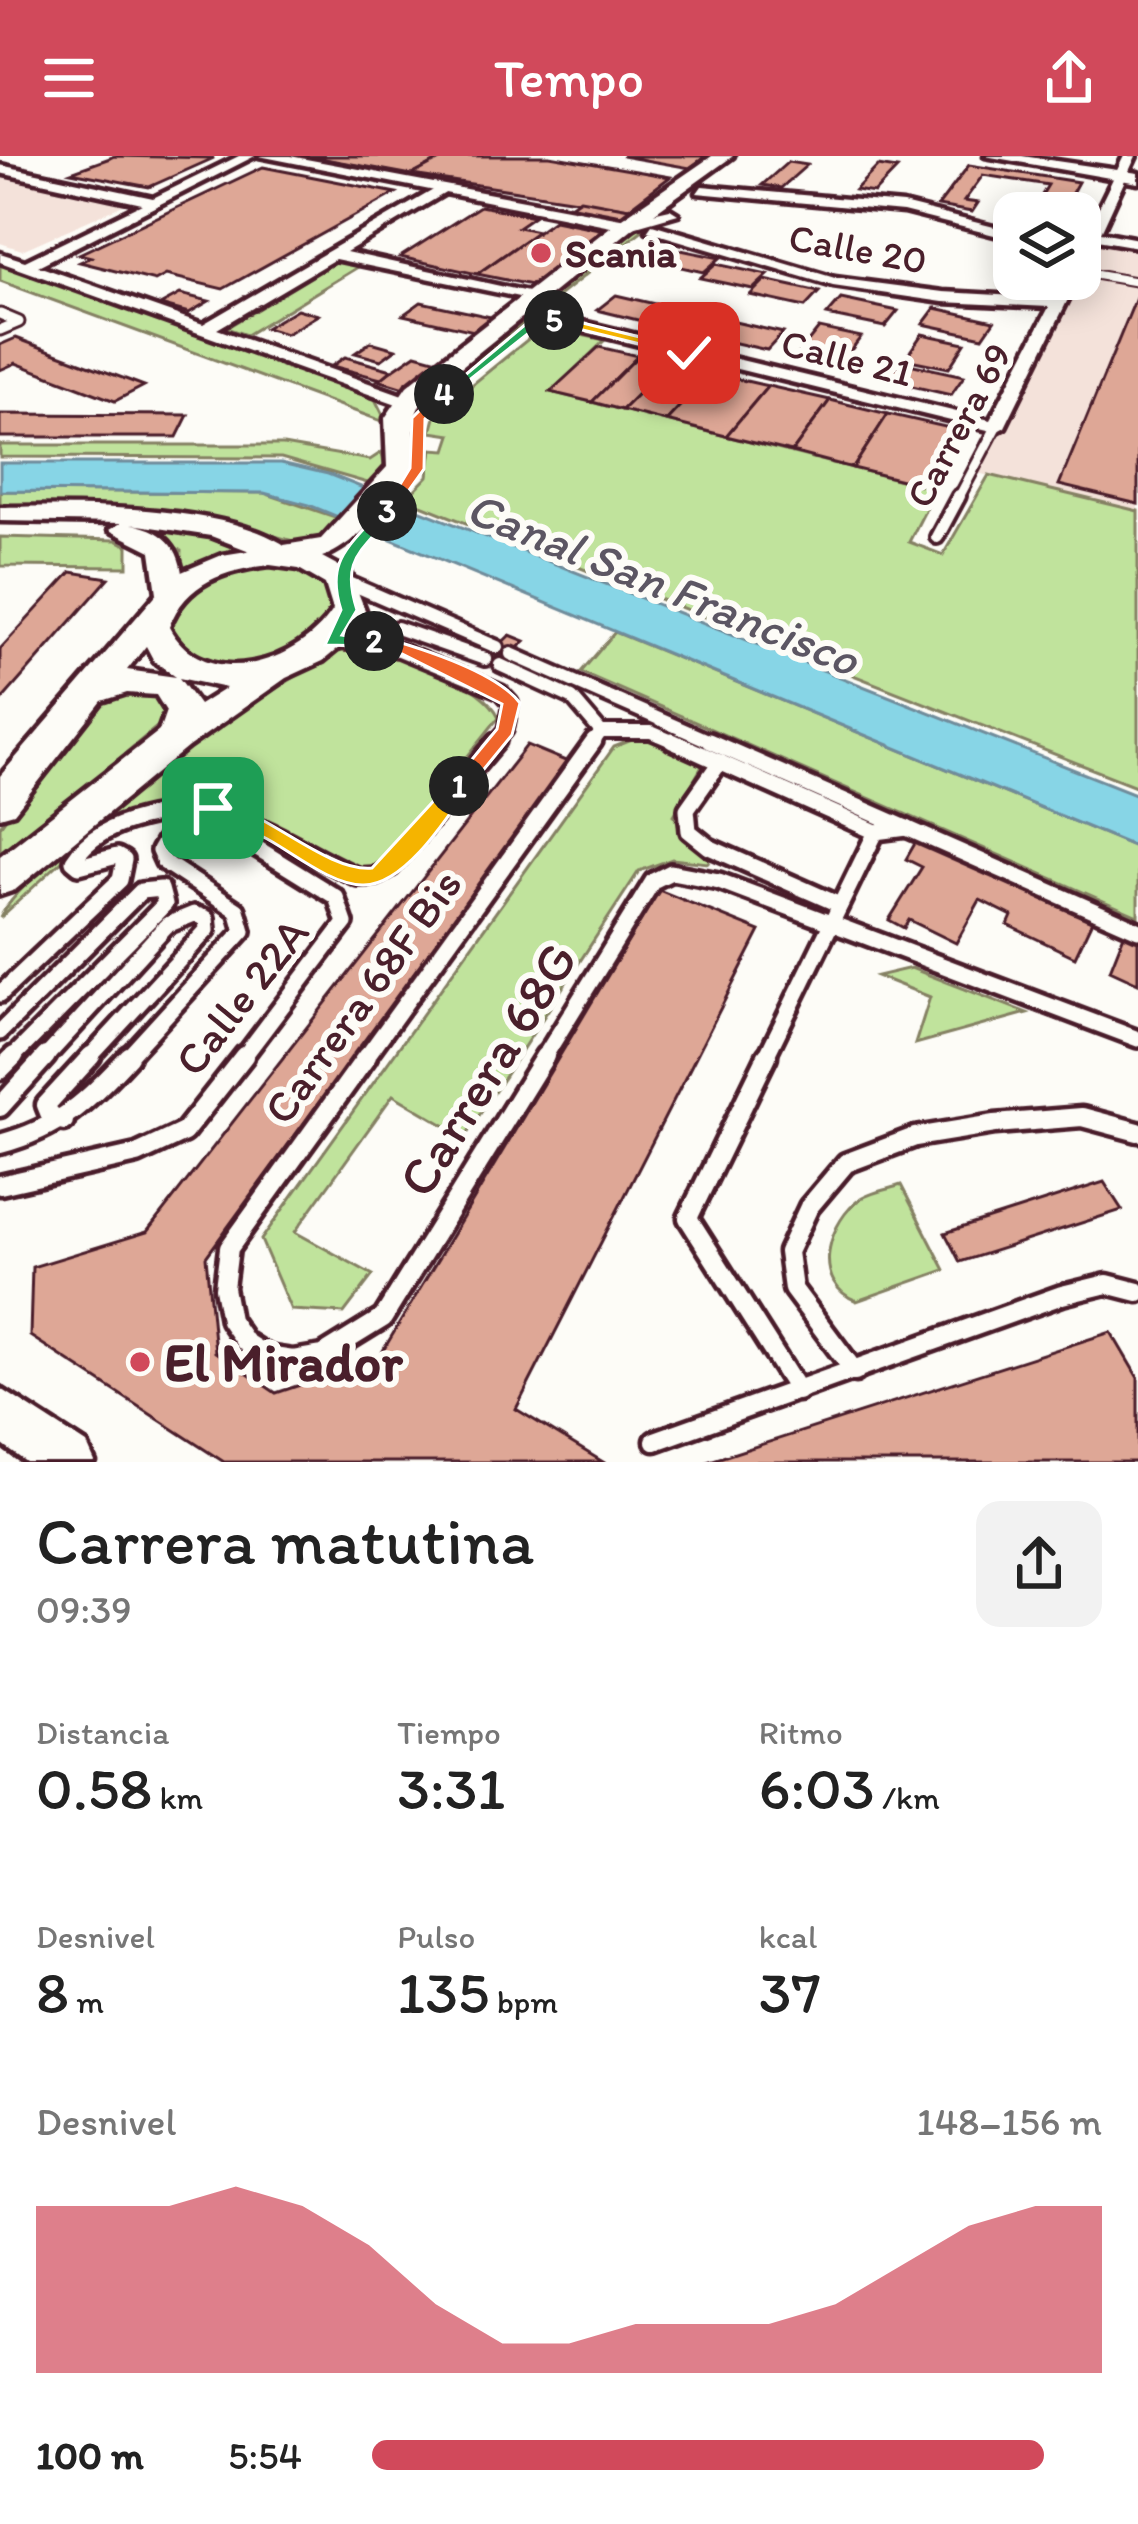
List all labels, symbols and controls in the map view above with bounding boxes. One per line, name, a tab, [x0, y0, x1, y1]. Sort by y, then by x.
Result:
icon: menu	[36, 45, 102, 111]
icon: share	[1036, 45, 1102, 111]
text: Tempo	[494, 46, 644, 111]
map controls	[993, 192, 1101, 300]
button: layers	[993, 192, 1101, 300]
street label: Calle 20	[785, 213, 931, 284]
place label: Scania	[565, 230, 677, 277]
marker: Scania	[528, 240, 554, 266]
pin: 5	[524, 290, 584, 350]
text: 5	[545, 300, 563, 339]
pin	[638, 302, 740, 404]
street label: Calle 21	[776, 319, 917, 396]
icon: check	[656, 320, 722, 386]
street label: Carrera 69	[896, 335, 1021, 516]
pin: 4	[414, 364, 474, 424]
text: 4	[434, 374, 454, 413]
water label: Canal San Francisco	[459, 478, 869, 689]
pin: 3	[357, 481, 417, 541]
text: 3	[378, 491, 396, 530]
pin: 2	[344, 611, 404, 671]
text: 2	[365, 621, 383, 660]
pin: 1	[429, 756, 489, 816]
pin	[162, 757, 264, 859]
text: 1	[451, 766, 467, 805]
icon: arrive	[180, 775, 246, 841]
street label: Carrera 68F Bis	[252, 858, 472, 1134]
street label: Calle 22A	[163, 906, 319, 1086]
street label: Carrera 68G	[384, 930, 591, 1208]
place label: El Mirador	[164, 1330, 403, 1395]
marker: El Mirador	[127, 1349, 153, 1375]
text: Carrera matutina	[36, 1501, 534, 1581]
button: share	[976, 1501, 1102, 1627]
text: 09:39	[36, 1586, 132, 1633]
text: Distancia	[36, 1713, 169, 1752]
text: Tiempo	[397, 1713, 501, 1752]
text: Ritmo	[759, 1713, 843, 1752]
text: 0.58	[36, 1752, 152, 1824]
text: 3:31	[397, 1752, 505, 1824]
text: 6:03	[759, 1752, 875, 1824]
text: km	[152, 1778, 203, 1817]
text: /km	[875, 1778, 940, 1817]
text: Desnivel	[36, 1917, 155, 1956]
text: Pulso	[397, 1917, 475, 1956]
text: kcal	[759, 1917, 817, 1956]
text: 8	[36, 1956, 69, 2028]
text: 135	[397, 1956, 489, 2028]
text: 37	[759, 1956, 821, 2028]
text: m	[69, 1982, 104, 2021]
text: bpm	[489, 1982, 558, 2021]
text: Desnivel	[36, 2098, 176, 2145]
text: 148–156 m	[917, 2098, 1102, 2145]
text: 100 m	[36, 2432, 144, 2479]
text: 5:54	[228, 2432, 302, 2479]

